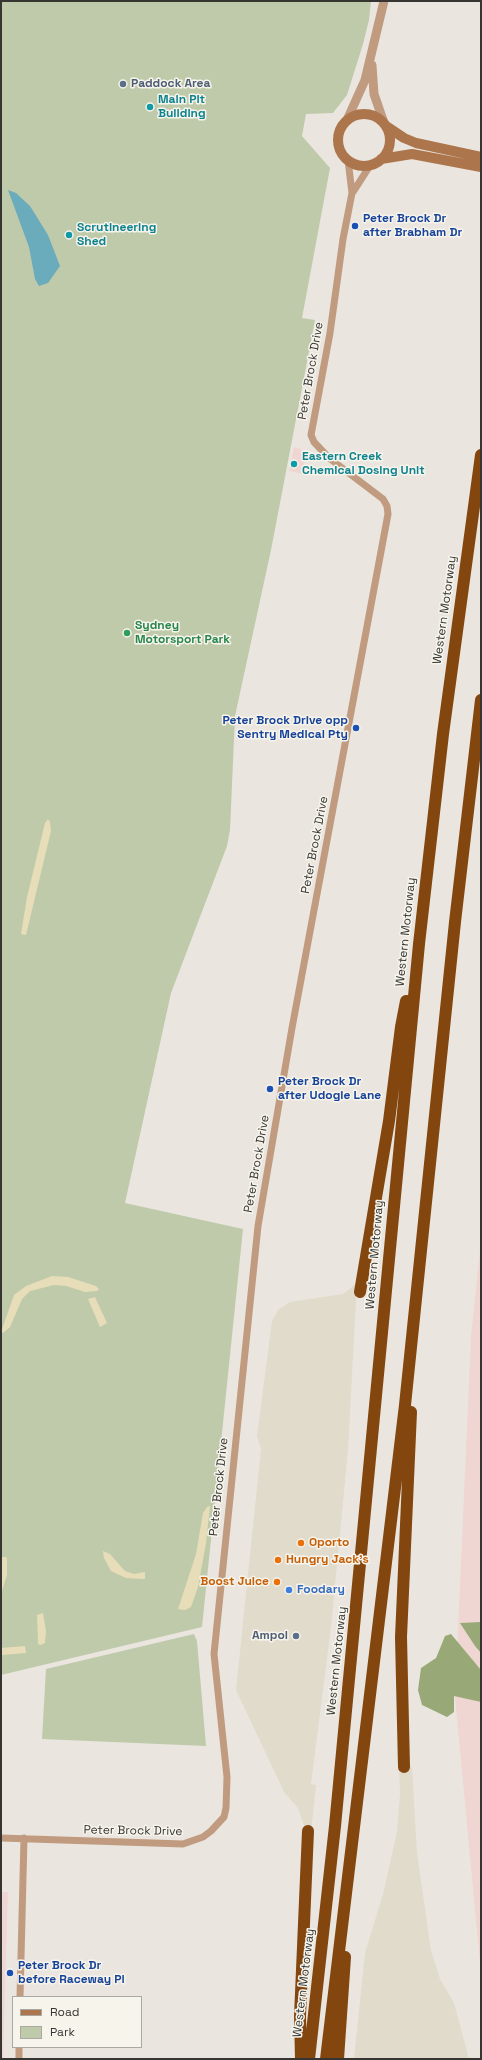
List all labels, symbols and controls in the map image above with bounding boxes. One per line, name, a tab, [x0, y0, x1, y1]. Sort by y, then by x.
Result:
place label: Paddock Area	[131, 77, 210, 91]
marker: Paddock Area	[118, 79, 128, 89]
place label: Main Pit Building	[158, 93, 206, 121]
marker: Main Pit Building	[145, 102, 155, 112]
place label: Peter Brock Dr after Brabham Dr	[363, 212, 462, 240]
place label: Scrutineering Shed	[77, 221, 156, 249]
marker: Peter Brock Dr after Brabham Dr	[350, 221, 360, 231]
marker: Scrutineering Shed	[64, 230, 74, 240]
street label: Peter Brock Drive	[295, 321, 327, 421]
place label: Eastern Creek Chemical Dosing Unit	[302, 450, 425, 478]
marker: Eastern Creek Chemical Dosing Unit	[289, 459, 299, 469]
street label: Western Motorway	[430, 555, 460, 665]
place label: Sydney Motorsport Park	[135, 619, 230, 647]
marker: Sydney Motorsport Park	[122, 628, 132, 638]
place label: Peter Brock Drive opp Sentry Medical Pty	[223, 714, 348, 742]
marker: Peter Brock Drive opp Sentry Medical Pty	[351, 723, 361, 733]
street label: Peter Brock Drive	[298, 795, 332, 895]
street label: Western Motorway	[393, 877, 419, 987]
place label: Peter Brock Dr after Udogie Lane	[278, 1075, 381, 1103]
marker: Peter Brock Dr after Udogie Lane	[265, 1084, 275, 1094]
street label: Peter Brock Drive	[241, 1114, 273, 1214]
street label: Western Motorway	[363, 1200, 387, 1310]
street label: Peter Brock Drive	[207, 1437, 231, 1537]
place label: Oporto	[309, 1536, 349, 1550]
marker: Oporto	[296, 1538, 306, 1548]
place label: Hungry Jack's	[286, 1553, 369, 1567]
marker: Hungry Jack's	[273, 1555, 283, 1565]
place label: Boost Juice	[200, 1575, 269, 1589]
marker: Boost Juice	[272, 1577, 282, 1587]
place label: Foodary	[297, 1583, 345, 1597]
marker: Foodary	[284, 1585, 294, 1595]
street label: Western Motorway	[324, 1606, 350, 1716]
place label: Ampol	[252, 1629, 288, 1643]
marker: Ampol	[291, 1631, 301, 1641]
street label: Peter Brock Drive	[83, 1823, 183, 1839]
street label: Western Motorway	[290, 1928, 318, 2038]
place label: Peter Brock Dr before Raceway Pl	[18, 1959, 125, 1987]
marker: Peter Brock Dr before Raceway Pl	[5, 1968, 15, 1978]
legend	[12, 1996, 142, 2048]
text: Road	[50, 2004, 79, 2020]
text: Park	[50, 2024, 75, 2040]

